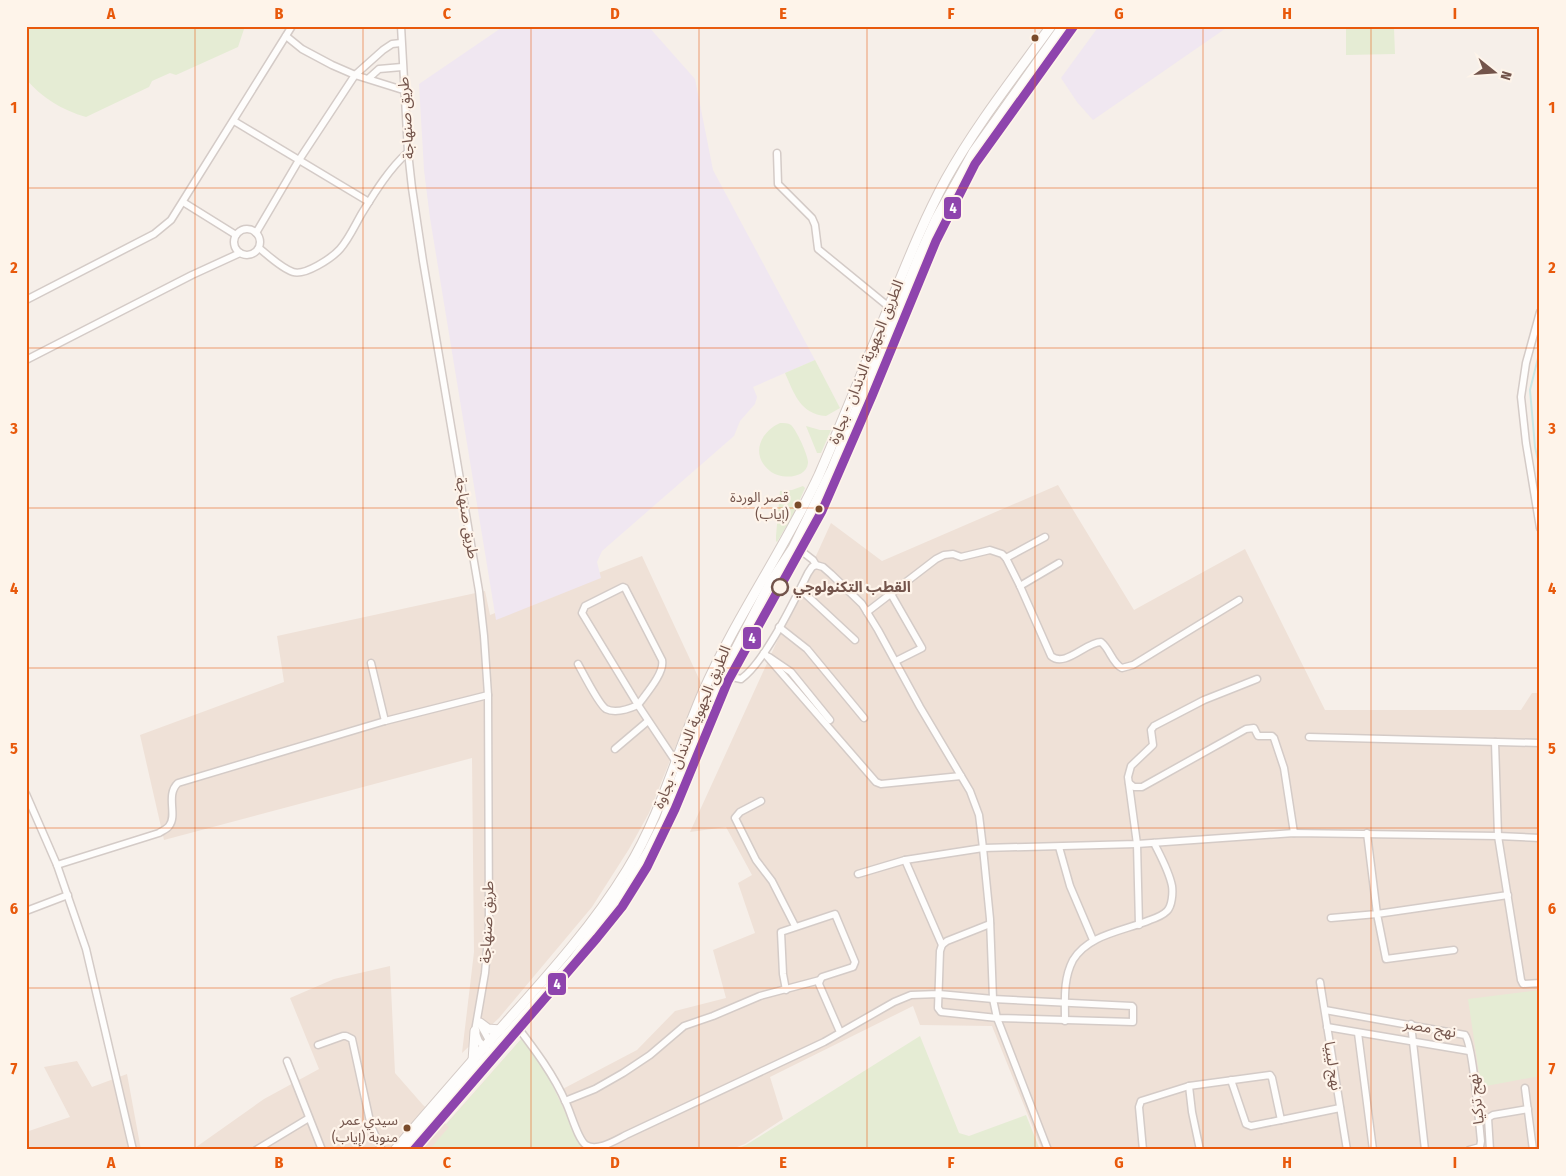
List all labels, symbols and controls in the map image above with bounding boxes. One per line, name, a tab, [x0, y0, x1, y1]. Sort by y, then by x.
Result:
text: A	[106, 4, 116, 23]
text: B	[275, 4, 284, 23]
text: C	[443, 4, 452, 23]
text: D	[610, 4, 620, 23]
text: E	[779, 4, 787, 23]
text: F	[947, 4, 955, 23]
text: G	[1114, 4, 1124, 23]
text: H	[1282, 4, 1292, 23]
text: I	[1453, 4, 1457, 23]
unlabelled marker	[1030, 33, 1040, 43]
north arrow	[1468, 48, 1518, 98]
text: N	[1497, 69, 1515, 82]
street label: طريق صنهاجة	[394, 76, 419, 160]
text: 1	[11, 98, 17, 117]
text: 1	[1549, 98, 1555, 117]
line badge: 4	[943, 196, 962, 220]
text: 4	[949, 200, 957, 217]
text: 2	[9, 258, 18, 277]
text: 2	[1547, 258, 1556, 277]
street label: الطريق الجهوية الدندان - بجاوة	[825, 277, 908, 447]
text: 3	[9, 419, 18, 438]
text: 3	[1547, 419, 1556, 438]
street label: طريق صنهاجة	[451, 476, 482, 560]
place label: قصر الوردة (إياب)	[730, 489, 789, 524]
marker: قصر الوردة (إياب)	[793, 500, 803, 510]
unlabelled marker	[814, 504, 824, 514]
marker: القطب التكنولوجي	[771, 578, 789, 596]
place label: القطب التكنولوجي	[793, 578, 911, 598]
text: 4	[10, 579, 18, 598]
text: 4	[1548, 579, 1556, 598]
line badge: 4	[742, 626, 762, 650]
text: 4	[748, 630, 756, 647]
street label: الطريق الجهوية الدندان - بجاوة	[649, 643, 735, 812]
text: 5	[10, 739, 18, 758]
text: 5	[1548, 739, 1556, 758]
street label: طريق صنهاجة	[477, 880, 498, 964]
text: 6	[10, 899, 18, 918]
text: 6	[1548, 899, 1556, 918]
line badge: 4	[547, 972, 567, 996]
text: 4	[553, 976, 561, 993]
street label: نهج مصر	[1401, 1014, 1458, 1044]
street label: نهج ليبيا	[1317, 1040, 1346, 1092]
text: 7	[11, 1059, 18, 1078]
text: 7	[1549, 1059, 1556, 1078]
street label: نهج تركيا	[1464, 1072, 1491, 1125]
place label: سيدي عمر منوبة (إياب)	[332, 1112, 398, 1147]
marker: سيدي عمر منوبة (إياب)	[402, 1123, 412, 1133]
text: A	[106, 1153, 116, 1172]
text: B	[275, 1153, 284, 1172]
text: C	[443, 1153, 452, 1172]
text: D	[610, 1153, 620, 1172]
text: E	[779, 1153, 787, 1172]
text: F	[947, 1153, 955, 1172]
text: G	[1114, 1153, 1124, 1172]
text: H	[1282, 1153, 1292, 1172]
text: I	[1453, 1153, 1457, 1172]

